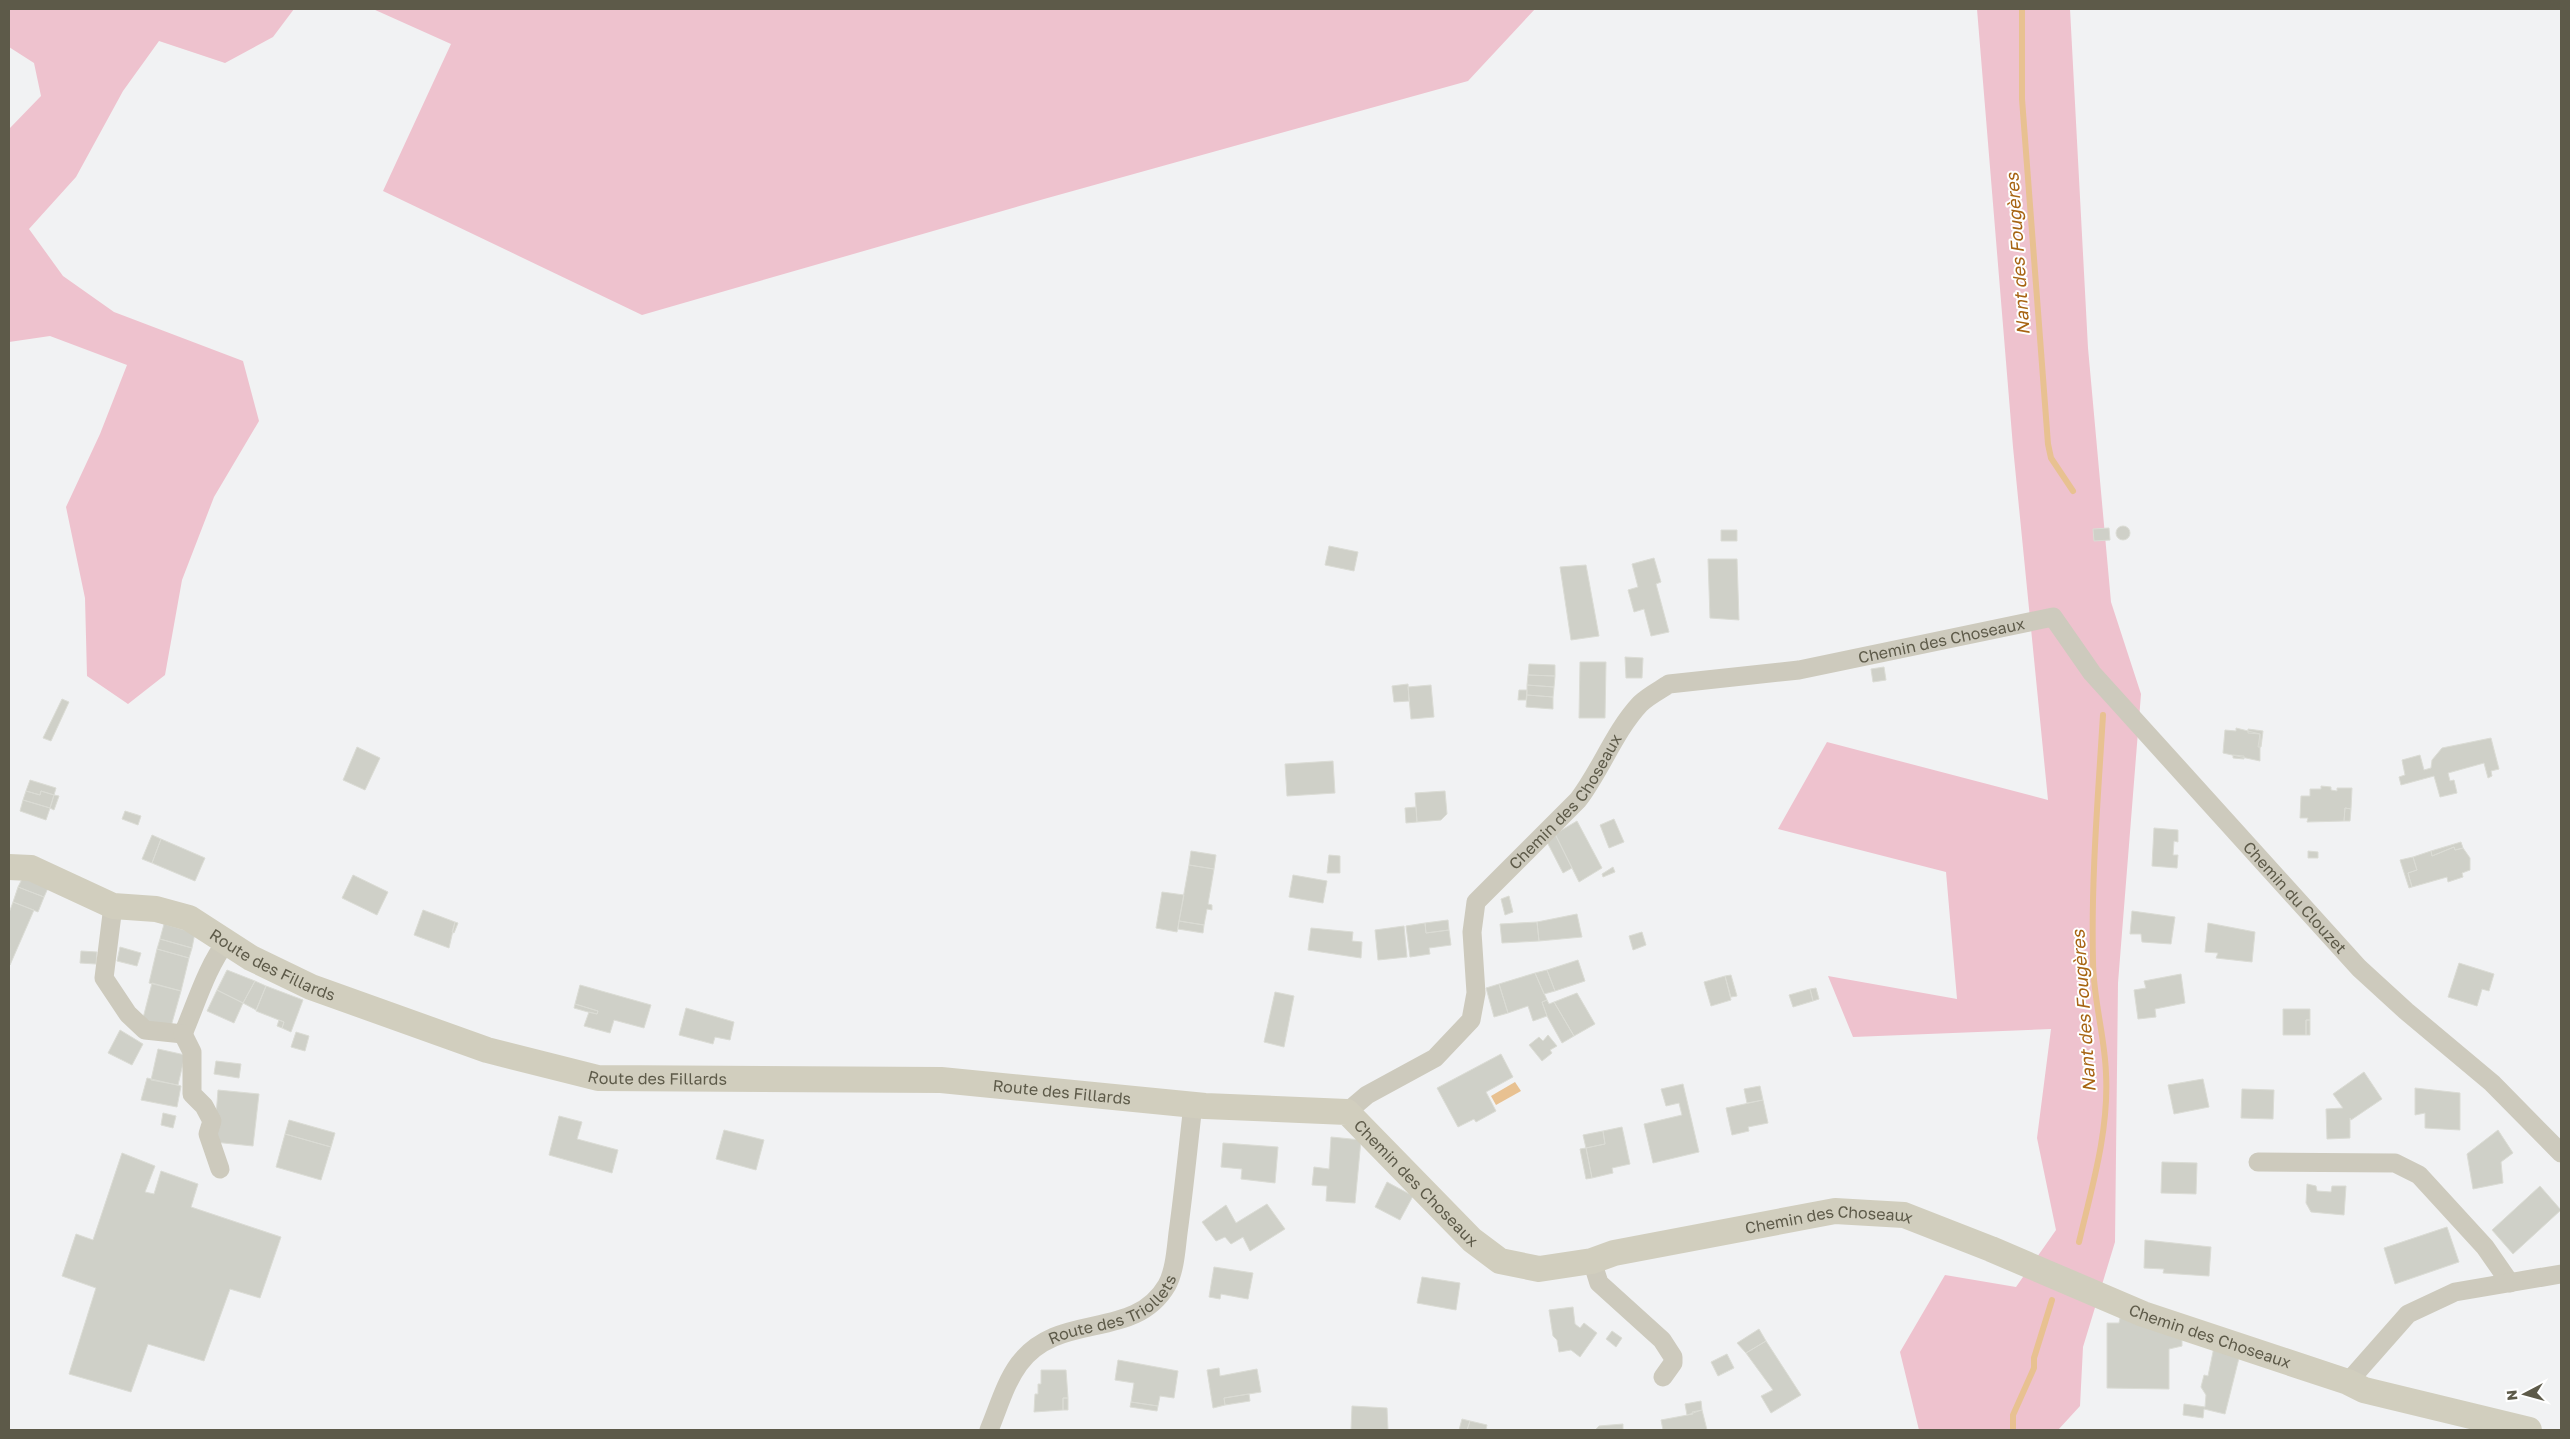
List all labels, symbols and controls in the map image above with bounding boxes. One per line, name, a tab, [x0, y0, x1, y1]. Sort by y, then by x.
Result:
water label: Nant des Fougères	[2000, 171, 2034, 336]
street label: Chemin des Choseaux	[1856, 613, 2027, 667]
street label: Chemin des Choseaux	[1505, 730, 1626, 873]
street label: Chemin du Clouzet	[2239, 837, 2351, 958]
street label: Route des Fillards	[206, 924, 338, 1005]
water label: Nant des Fougères	[2066, 928, 2100, 1093]
street label: Route des Fillards	[586, 1066, 727, 1089]
street label: Route des Fillards	[992, 1075, 1132, 1109]
street label: Chemin des Choseaux	[1350, 1115, 1482, 1251]
street label: Chemin des Choseaux	[1743, 1201, 1916, 1238]
street label: Route des Triollets	[1045, 1272, 1180, 1348]
street label: Chemin des Choseaux	[2126, 1299, 2294, 1372]
north arrow	[2500, 1369, 2550, 1419]
text: N	[2503, 1389, 2521, 1402]

